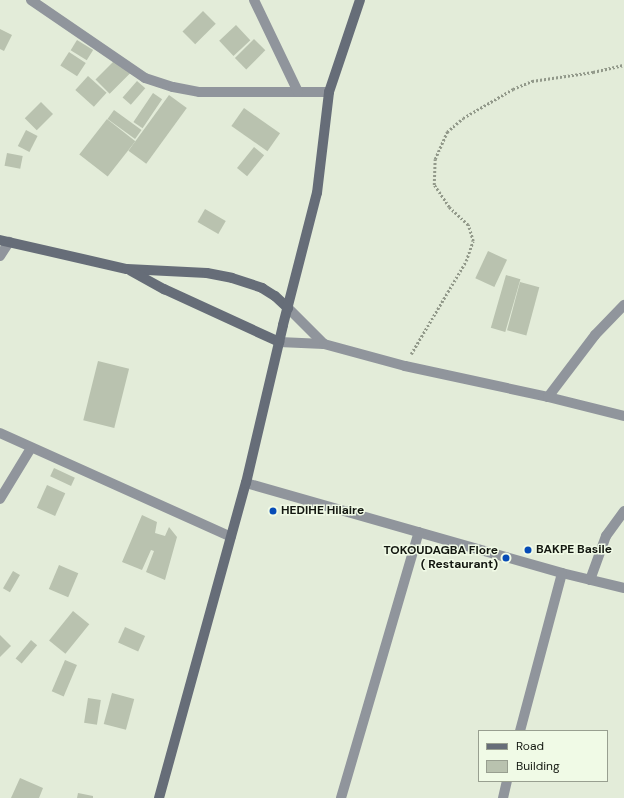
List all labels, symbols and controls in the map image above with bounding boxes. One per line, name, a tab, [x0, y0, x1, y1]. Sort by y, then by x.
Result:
place label: HEDIHE Hilaire	[281, 504, 364, 518]
marker: HEDIHE Hilaire	[268, 506, 278, 516]
place label: BAKPE Basile	[536, 543, 612, 557]
place label: TOKOUDAGBA Flore ( Restaurant)	[383, 544, 498, 572]
marker: BAKPE Basile	[523, 545, 533, 555]
marker: TOKOUDAGBA Flore ( Restaurant)	[501, 553, 511, 563]
legend	[478, 730, 608, 782]
text: Road	[516, 738, 544, 754]
text: Building	[516, 758, 560, 774]

